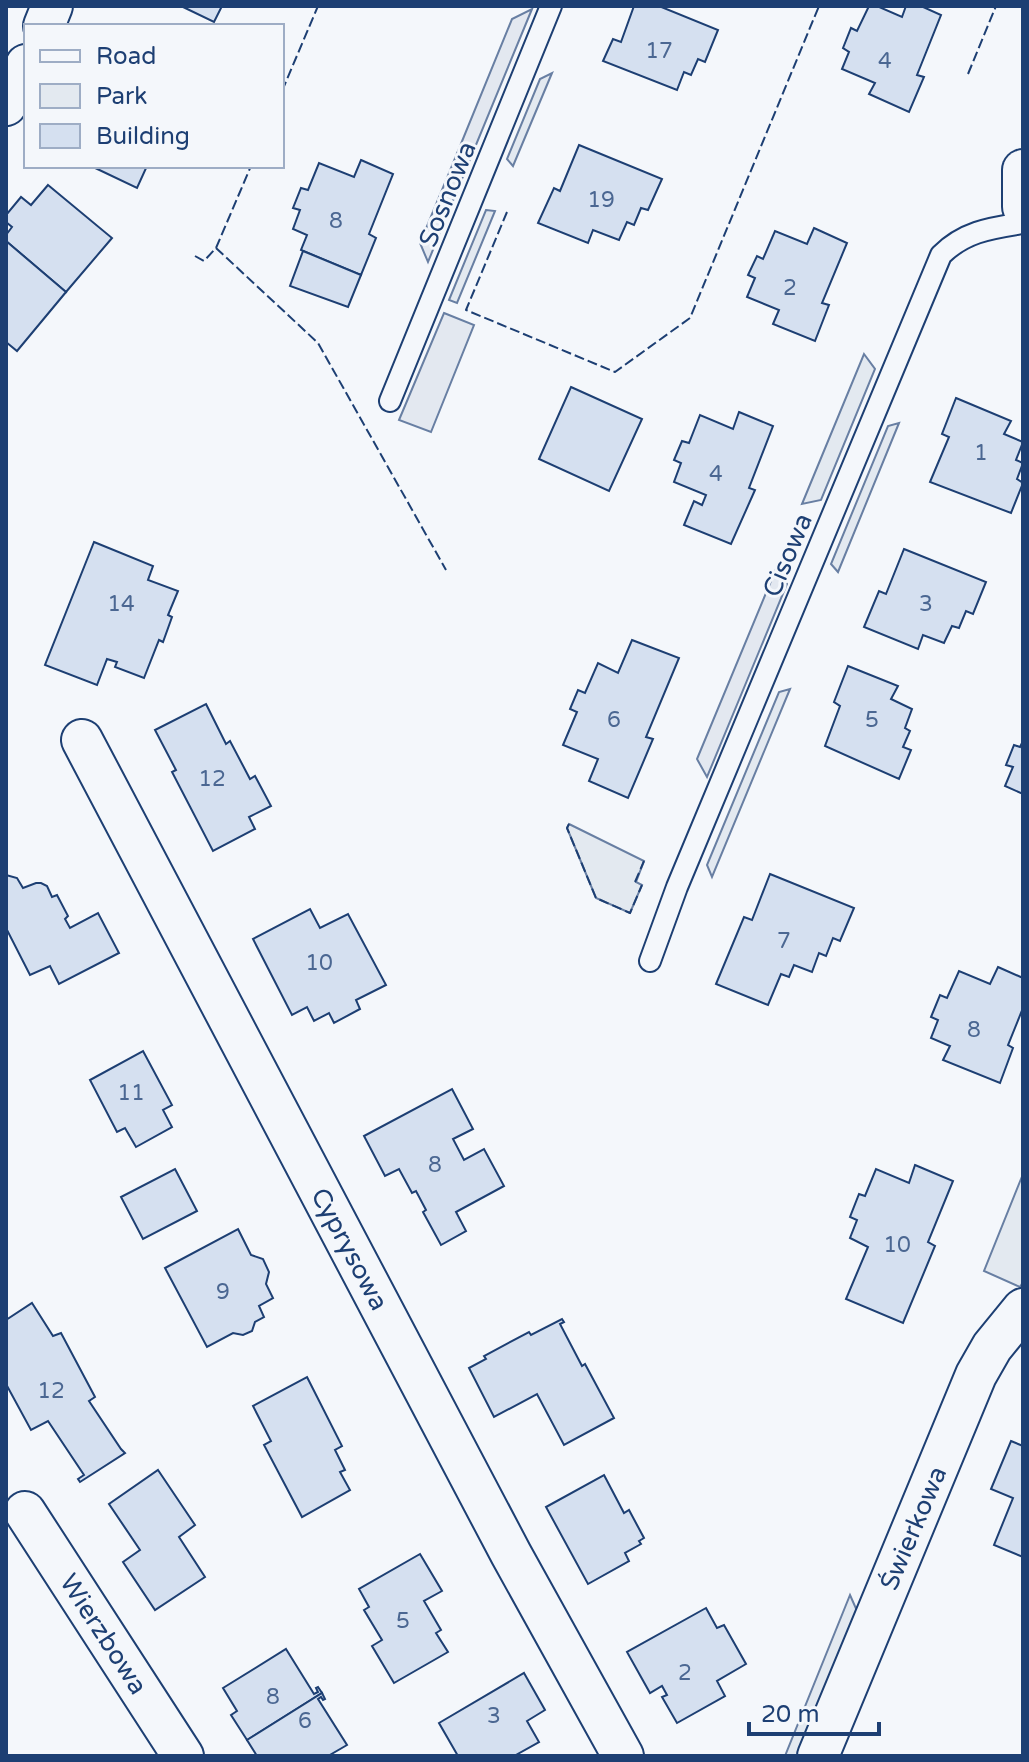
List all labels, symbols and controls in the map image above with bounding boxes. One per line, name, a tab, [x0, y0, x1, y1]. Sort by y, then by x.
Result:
legend	[24, 24, 284, 168]
house number: 17	[645, 38, 673, 64]
text: Road	[96, 42, 156, 71]
house number: 4	[878, 48, 892, 74]
text: Park	[96, 82, 147, 111]
text: Building	[96, 122, 190, 151]
street label: Sosnowa	[412, 137, 483, 251]
house number: 19	[587, 187, 615, 213]
house number: 8	[329, 208, 343, 234]
house number: 2	[783, 275, 797, 301]
house number: 1	[974, 440, 988, 466]
house number: 4	[709, 461, 723, 487]
street label: Cisowa	[756, 509, 819, 602]
house number: 14	[107, 591, 135, 617]
house number: 3	[919, 591, 933, 617]
house number: 6	[607, 707, 621, 733]
house number: 5	[865, 707, 879, 733]
house number: 12	[198, 766, 226, 792]
house number: 7	[777, 928, 791, 954]
house number: 10	[305, 950, 333, 976]
house number: 8	[967, 1017, 981, 1043]
house number: 11	[117, 1080, 145, 1106]
house number: 8	[428, 1152, 442, 1178]
street label: Cyprysowa	[304, 1183, 395, 1316]
house number: 10	[883, 1232, 911, 1258]
house number: 9	[216, 1279, 230, 1305]
house number: 12	[37, 1378, 65, 1404]
street label: Świerkowa	[873, 1461, 953, 1595]
street label: Wierzbowa	[53, 1568, 154, 1700]
house number: 5	[396, 1608, 410, 1634]
house number: 2	[678, 1660, 692, 1686]
house number: 8	[266, 1684, 280, 1710]
scale bar	[749, 1686, 879, 1736]
text: 20 m	[761, 1700, 819, 1729]
house number: 3	[487, 1703, 501, 1729]
house number: 6	[298, 1708, 312, 1734]

